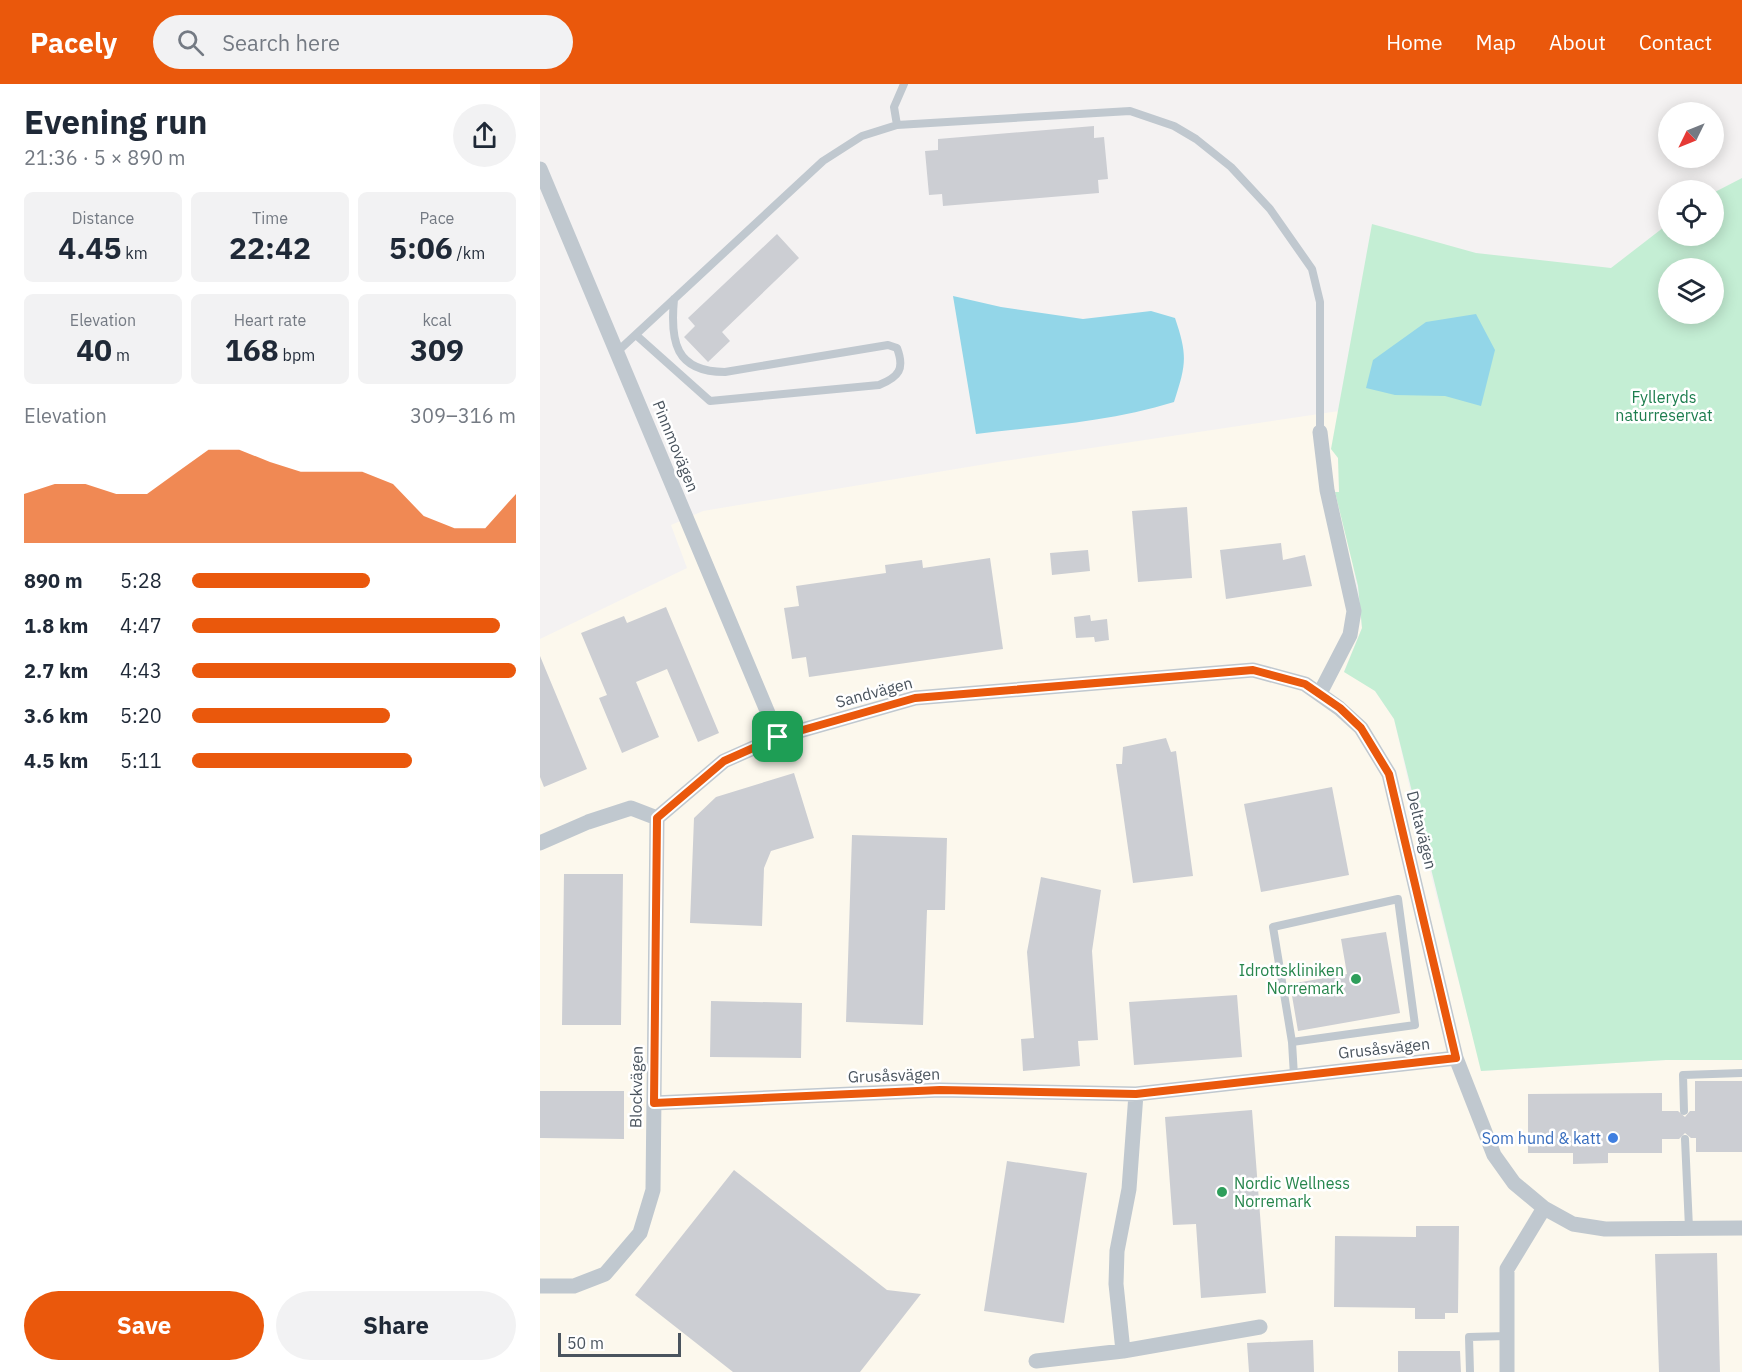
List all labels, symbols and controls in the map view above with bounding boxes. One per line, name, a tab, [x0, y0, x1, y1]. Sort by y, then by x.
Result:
search box	[153, 15, 573, 69]
text: Pacely	[30, 24, 117, 61]
icon: search	[174, 26, 207, 59]
text: Search here	[222, 28, 340, 57]
text: Home	[1386, 28, 1443, 56]
text: Map	[1476, 28, 1516, 56]
text: About	[1549, 28, 1606, 56]
text: Contact	[1639, 28, 1712, 56]
text: Evening run	[24, 100, 208, 143]
north arrow	[1658, 102, 1724, 168]
map controls	[1658, 102, 1724, 324]
button: share	[453, 104, 516, 167]
text: 21:36 · 5 × 890 m	[24, 144, 185, 171]
button: locate	[1658, 180, 1724, 246]
text: Distance	[72, 208, 134, 228]
text: Time	[252, 208, 288, 228]
text: Pace	[420, 208, 454, 228]
text: 4.45	[58, 228, 122, 267]
text: 22:42	[229, 228, 311, 267]
text: 5:06	[389, 228, 453, 267]
text: km	[122, 243, 148, 263]
text: /km	[453, 243, 485, 263]
button: layers	[1658, 258, 1724, 324]
text: Elevation	[70, 310, 136, 330]
text: Heart rate	[234, 310, 306, 330]
text: kcal	[422, 310, 452, 330]
text: 40	[76, 330, 112, 369]
text: 168	[225, 330, 279, 369]
text: 309	[410, 330, 464, 369]
text: m	[112, 345, 130, 365]
text: bpm	[279, 345, 315, 365]
park label: Fylleryds naturreservat	[1615, 387, 1713, 425]
street label: Pinnmovägen	[649, 397, 703, 495]
text: Elevation	[24, 402, 107, 429]
text: 309–316 m	[410, 402, 516, 429]
text: 890 m	[24, 567, 83, 594]
text: 5:28	[120, 567, 162, 594]
text: 1.8 km	[24, 612, 88, 639]
text: 4:47	[120, 612, 162, 639]
text: 2.7 km	[24, 657, 88, 684]
text: 4:43	[120, 657, 162, 684]
street label: Sandvägen	[833, 672, 915, 712]
text: 3.6 km	[24, 702, 88, 729]
text: 5:20	[120, 702, 162, 729]
pin	[752, 711, 803, 762]
icon: arrive	[761, 720, 794, 753]
text: 4.5 km	[24, 747, 88, 774]
text: 5:11	[120, 747, 162, 774]
street label: Deltavägen	[1403, 789, 1441, 871]
place label: Idrottskliniken Norremark	[1239, 960, 1345, 998]
marker: Idrottskliniken Norremark	[1349, 972, 1363, 986]
street label: Grusåsvägen	[1337, 1033, 1431, 1063]
street label: Blockvägen	[625, 1046, 647, 1128]
street label: Grusåsvägen	[847, 1063, 941, 1087]
place label: Som hund & katt	[1482, 1128, 1601, 1148]
marker: Som hund & katt	[1606, 1131, 1620, 1145]
place label: Nordic Wellness Norremark	[1234, 1173, 1350, 1211]
marker: Nordic Wellness Norremark	[1215, 1185, 1229, 1199]
button: Save	[24, 1291, 264, 1360]
button: Share	[276, 1291, 516, 1360]
scale bar	[558, 1330, 681, 1358]
text: 50 m	[567, 1333, 604, 1353]

